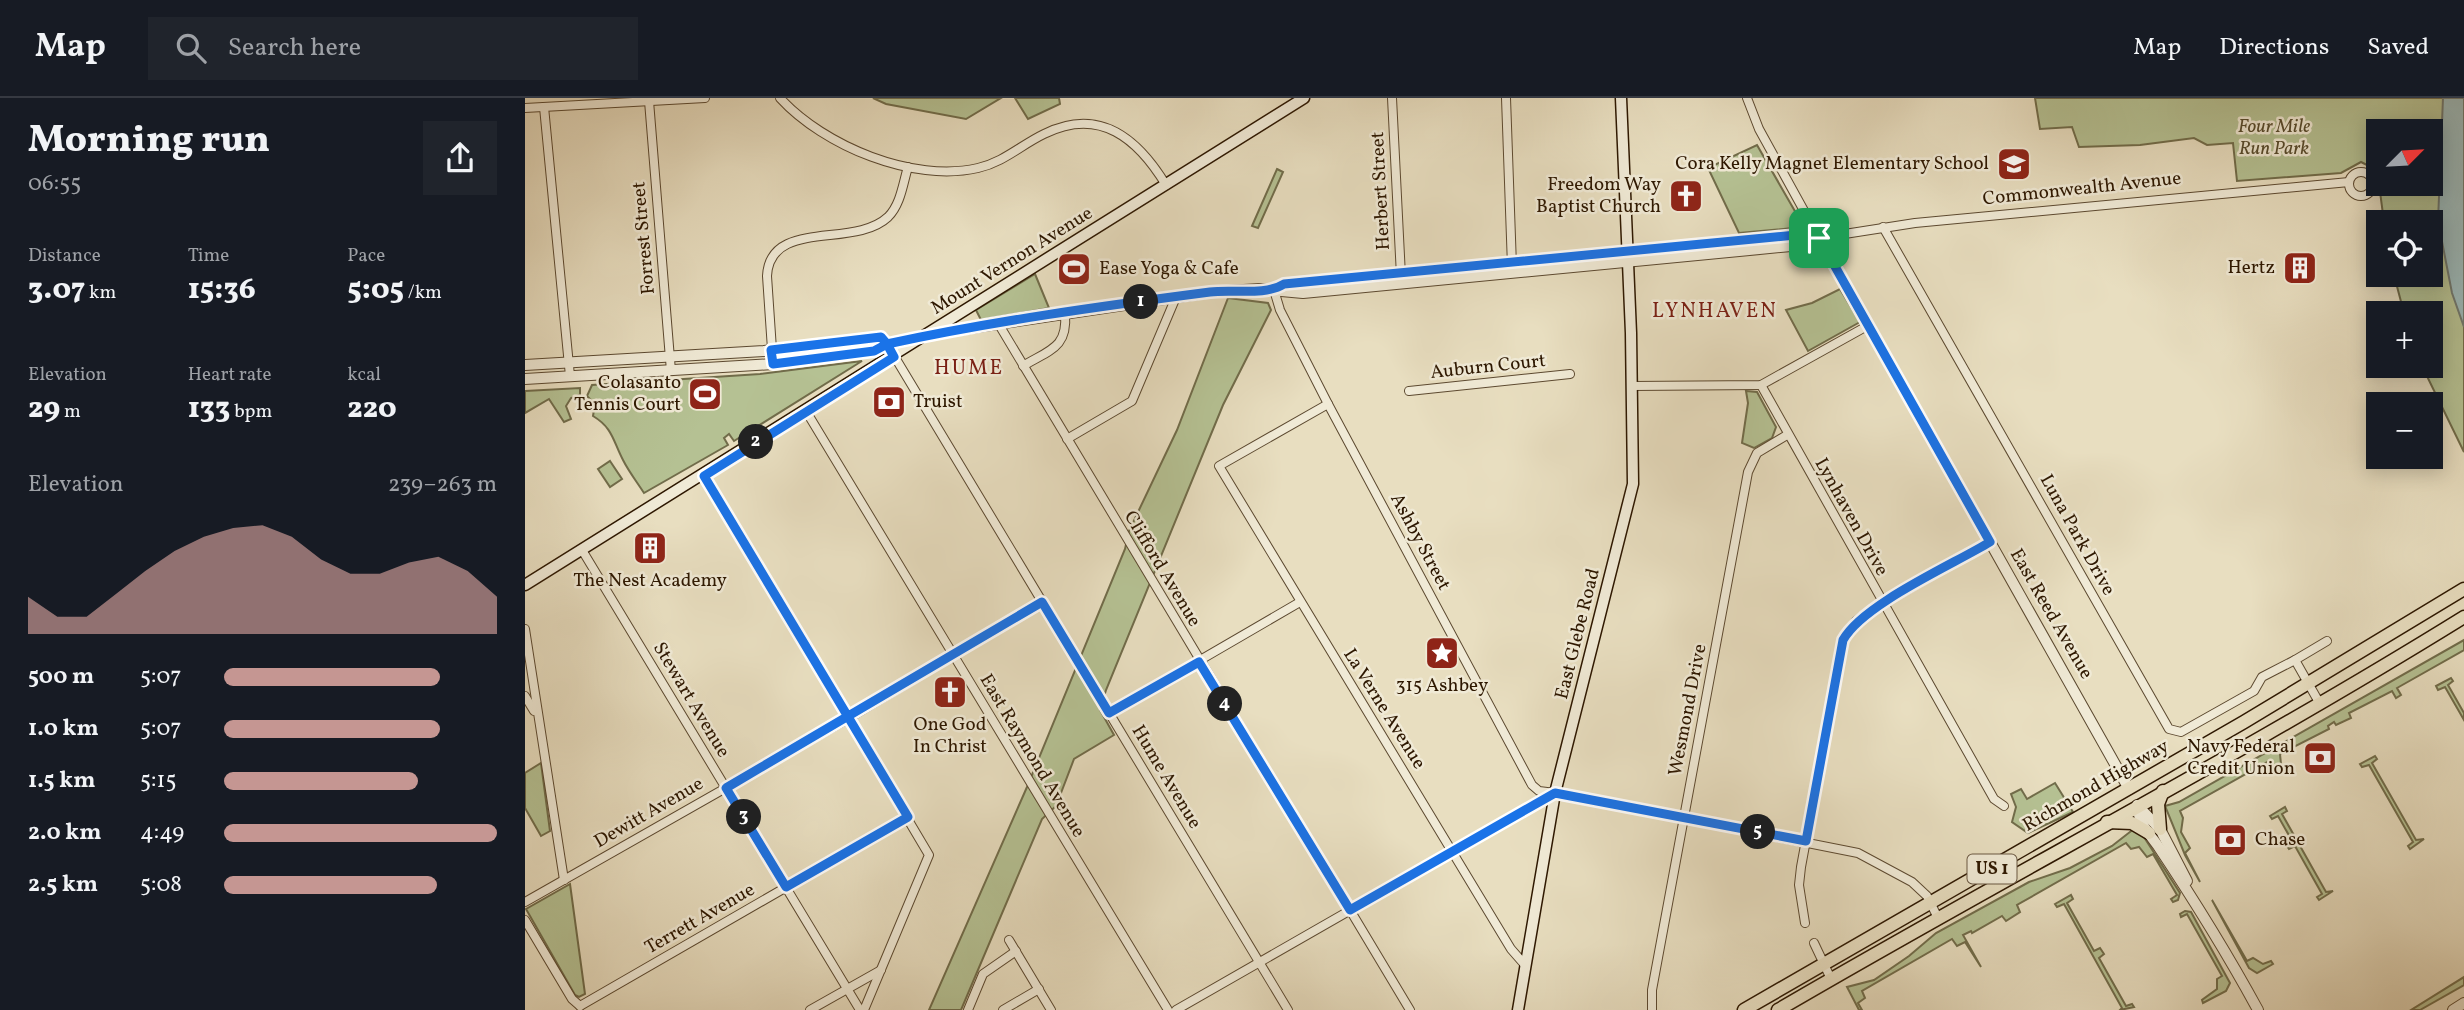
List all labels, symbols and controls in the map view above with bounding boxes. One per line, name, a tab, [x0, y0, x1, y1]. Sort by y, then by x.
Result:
search box	[148, 17, 638, 80]
text: Map	[35, 25, 106, 71]
icon: search	[172, 29, 210, 67]
text: Search here	[228, 30, 361, 66]
text: Map	[2133, 31, 2181, 65]
text: Directions	[2219, 31, 2329, 65]
text: Saved	[2367, 31, 2429, 65]
park label: Four Mile Run Park	[2238, 114, 2310, 162]
text: Morning run	[28, 115, 270, 168]
north arrow	[2366, 119, 2443, 196]
map controls	[2366, 119, 2443, 469]
button: share	[423, 121, 497, 195]
street label: Herbert Street	[1365, 131, 1397, 251]
school or university icon: Cora Kelly Magnet Elementary School	[1995, 145, 2033, 183]
place label: Cora Kelly Magnet Elementary School	[1675, 151, 1989, 177]
street label: Commonwealth Avenue	[1981, 166, 2183, 212]
text: 06:55	[28, 168, 81, 200]
place label: Freedom Way Baptist Church	[1536, 172, 1661, 220]
church icon: Freedom Way Baptist Church	[1667, 177, 1705, 215]
street label: Forrest Street	[626, 180, 662, 295]
street label: Mount Vernon Avenue	[926, 201, 1098, 321]
pin	[1789, 208, 1849, 268]
button: locate	[2366, 210, 2443, 287]
icon: arrive	[1800, 219, 1838, 257]
text: Distance	[28, 243, 101, 269]
text: Time	[188, 243, 229, 269]
text: Pace	[347, 243, 385, 269]
building icon: Hertz	[2281, 249, 2319, 287]
sports icon: Ease Yoga & Cafe	[1055, 250, 1093, 288]
place label: Hertz	[2228, 255, 2275, 281]
place label: Ease Yoga & Cafe	[1099, 256, 1239, 282]
text: 3.07	[28, 269, 85, 311]
text: 15:36	[188, 269, 256, 311]
text: 5:05	[347, 269, 404, 311]
text: km	[85, 280, 116, 306]
text: /km	[404, 280, 442, 306]
pin: 1	[1123, 284, 1159, 320]
text: 1	[1137, 288, 1144, 314]
district label: LYNHAVEN	[1652, 297, 1778, 326]
button: +	[2366, 301, 2443, 378]
street label: Auburn Court	[1429, 348, 1547, 386]
district label: HUME	[934, 354, 1004, 383]
text: Elevation	[28, 362, 107, 388]
text: Heart rate	[188, 362, 272, 388]
text: kcal	[347, 362, 381, 388]
place label: Colasanto Tennis Court	[574, 370, 681, 418]
sports icon: Colasanto Tennis Court	[686, 375, 724, 413]
bank icon: Truist	[870, 383, 908, 421]
text: 29	[28, 388, 60, 430]
text: 133	[188, 388, 230, 430]
text: 220	[347, 388, 397, 430]
place label: Truist	[913, 389, 963, 415]
button: −	[2366, 392, 2443, 469]
text: m	[60, 399, 81, 425]
text: bpm	[230, 399, 272, 425]
pin: 2	[739, 424, 773, 460]
text: 2	[751, 428, 760, 454]
street label: Lynhaven Drive	[1808, 453, 1894, 581]
text: Elevation	[28, 469, 124, 501]
text: 239–263 m	[388, 469, 497, 501]
street label: Luna Park Drive	[2033, 470, 2121, 600]
street label: Ashby Street	[1384, 489, 1457, 595]
street label: Clifford Avenue	[1117, 506, 1207, 632]
building icon: The Nest Academy	[631, 529, 669, 567]
street label: East Reed Avenue	[2003, 544, 2099, 684]
street label: East Glebe Road	[1549, 566, 1607, 702]
place label: The Nest Academy	[573, 568, 727, 594]
place icon: 315 Ashbey	[1423, 634, 1461, 672]
street label: Stewart Avenue	[646, 637, 736, 763]
street label: Wesmond Drive	[1662, 642, 1714, 778]
street label: La Verne Avenue	[1336, 644, 1432, 774]
text: 500 m	[28, 661, 94, 693]
text: 5:07	[140, 661, 181, 693]
street label: East Raymond Avenue	[973, 669, 1091, 843]
church icon: One God In Christ	[931, 673, 969, 711]
place label: 315 Ashbey	[1396, 673, 1488, 699]
pin: 4	[1207, 686, 1243, 722]
text: 4	[1219, 690, 1230, 716]
place label: One God In Christ	[913, 712, 987, 760]
text: 1.0 km	[28, 713, 99, 745]
text: 5:07	[140, 713, 181, 745]
street label: Hume Avenue	[1125, 720, 1207, 834]
street label: Richmond Highway	[2018, 733, 2174, 839]
place label: Navy Federal Credit Union	[2187, 734, 2295, 782]
bank icon: Navy Federal Credit Union	[2301, 739, 2339, 777]
text: 1.5 km	[28, 765, 95, 797]
text: 5:15	[140, 765, 176, 797]
street label: Dewitt Avenue	[590, 771, 708, 855]
pin: 3	[727, 800, 761, 834]
text: 3	[739, 803, 748, 829]
pin: 5	[1741, 814, 1775, 850]
text: 2.0 km	[28, 817, 101, 849]
text: 4:49	[140, 817, 184, 849]
text: 5	[1753, 818, 1762, 844]
bank icon: Chase	[2211, 821, 2249, 859]
place label: Chase	[2255, 827, 2305, 853]
road number: US 1	[1967, 854, 2017, 884]
text: 2.5 km	[28, 869, 98, 901]
text: 5:08	[140, 869, 182, 901]
street label: Terrett Avenue	[640, 877, 760, 961]

